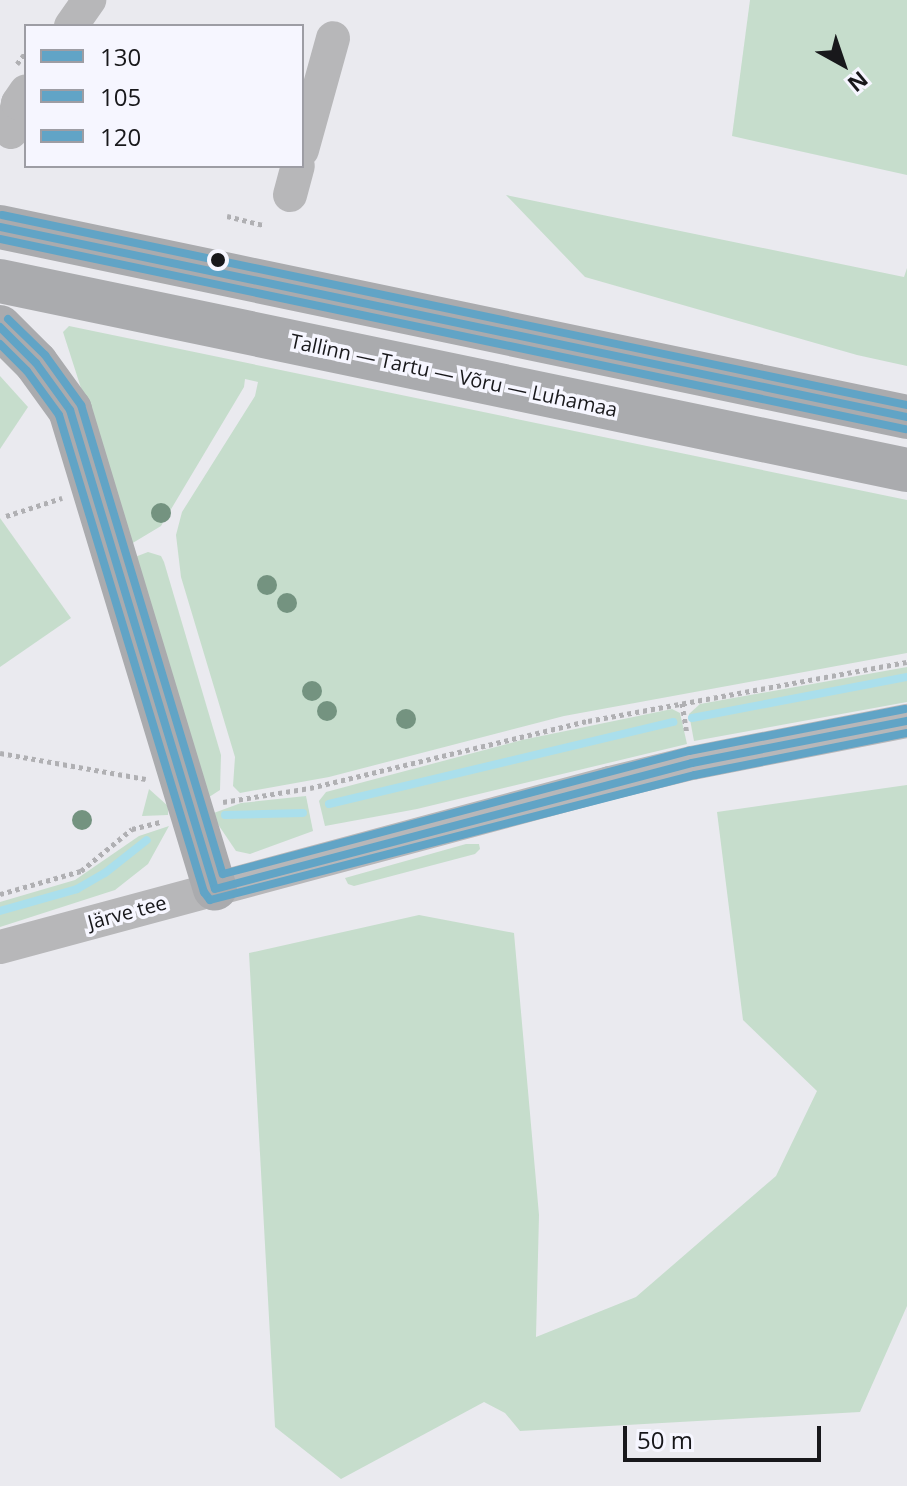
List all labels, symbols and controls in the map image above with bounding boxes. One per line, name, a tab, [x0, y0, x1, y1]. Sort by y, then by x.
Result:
legend	[24, 24, 304, 168]
north arrow	[803, 24, 883, 104]
text: 130	[100, 40, 141, 73]
text: N	[842, 65, 875, 100]
text: 105	[100, 80, 141, 113]
text: 120	[100, 120, 141, 153]
unlabelled marker	[210, 252, 226, 268]
street label: Tallinn — Tartu — Võru — Luhamaa	[288, 329, 620, 421]
street label: Järve tee	[85, 890, 169, 934]
scale bar	[627, 1410, 825, 1460]
text: 50 m	[637, 1423, 693, 1456]

